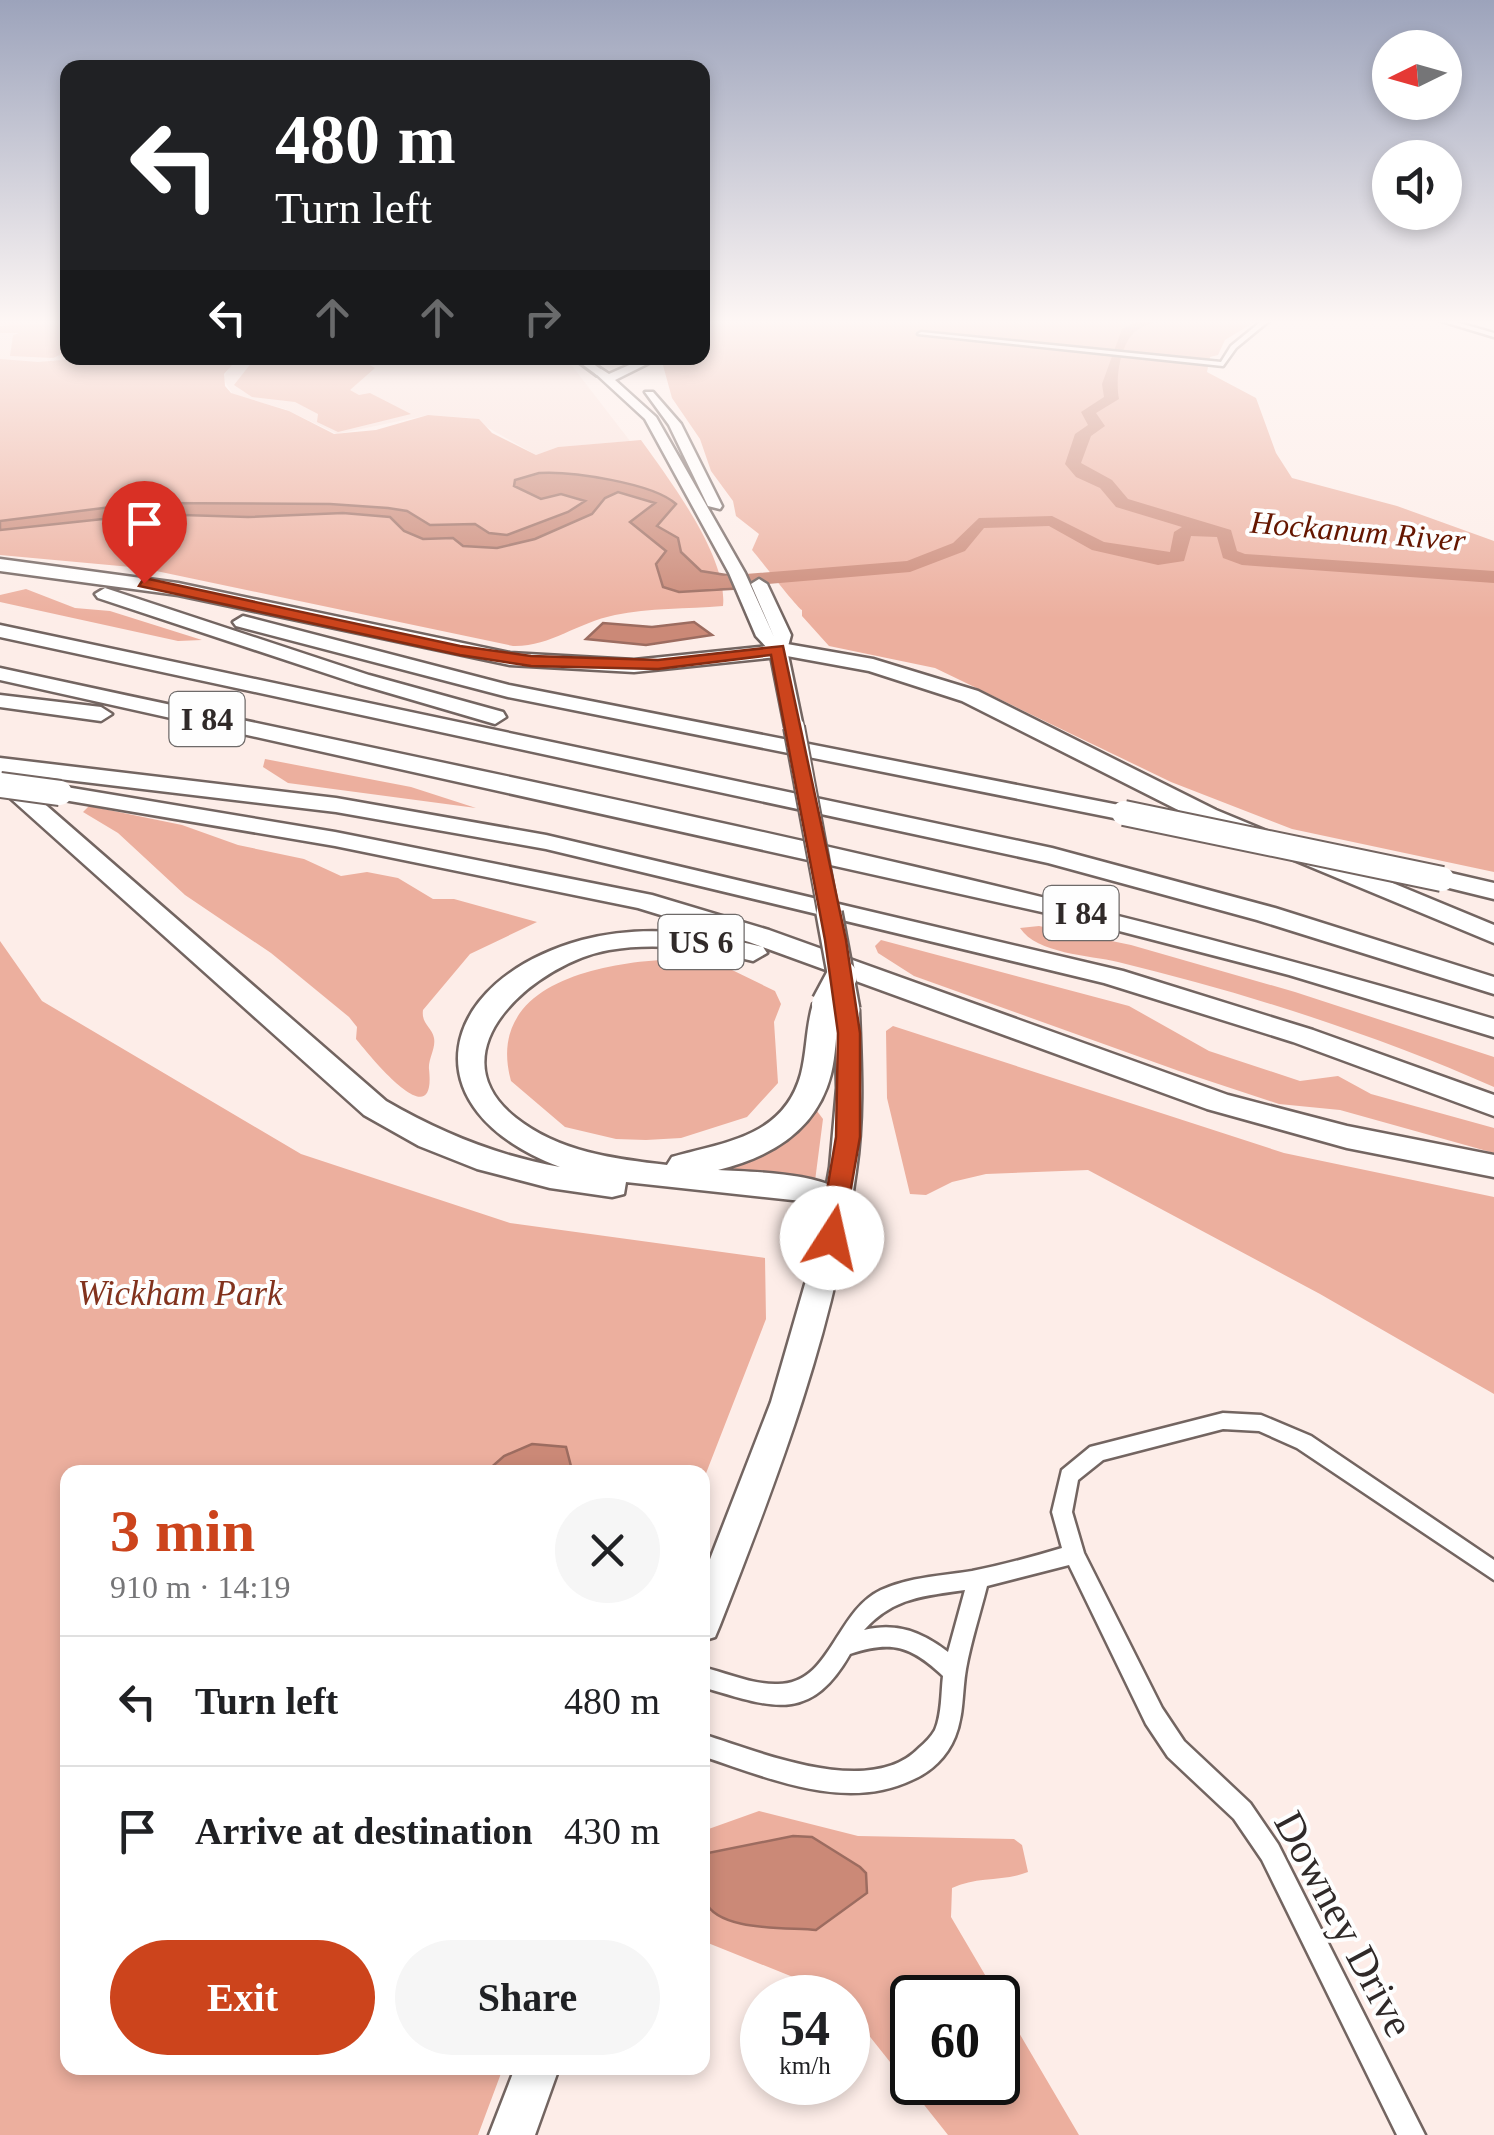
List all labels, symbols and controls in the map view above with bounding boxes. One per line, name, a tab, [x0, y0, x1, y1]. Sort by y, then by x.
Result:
north arrow	[1372, 30, 1462, 120]
map controls	[1372, 30, 1462, 230]
icon: left	[110, 100, 240, 230]
text: 480 m	[275, 101, 456, 178]
button: sound	[1372, 140, 1462, 230]
text: Turn left	[275, 183, 432, 233]
icon: left	[200, 290, 255, 345]
icon: ahead	[305, 290, 360, 345]
icon: ahead	[410, 290, 465, 345]
icon: right	[515, 290, 570, 345]
pin	[102, 481, 187, 584]
icon: arrive	[117, 496, 172, 551]
water label: Hockanum River	[1248, 504, 1468, 558]
road number: I 84	[170, 692, 244, 746]
road number: I 84	[1044, 886, 1118, 940]
road number: US 6	[658, 915, 744, 969]
position arrow	[780, 1186, 884, 1290]
park label: Wickham Park	[77, 1274, 284, 1313]
text: 3 min	[110, 1498, 255, 1564]
button: close	[555, 1498, 660, 1603]
text: 910 m · 14:19	[110, 1569, 290, 1605]
icon: left	[110, 1674, 165, 1729]
text: Turn left	[195, 1680, 338, 1722]
text: 480 m	[564, 1680, 660, 1722]
icon: arrive	[110, 1804, 165, 1859]
street label: Downey Drive	[1265, 1804, 1423, 2044]
text: Arrive at destination	[195, 1810, 533, 1852]
text: 430 m	[564, 1810, 660, 1852]
button: Exit	[110, 1940, 375, 2055]
button: Share	[395, 1940, 660, 2055]
speed limit sign: 60	[890, 1975, 1020, 2105]
text: 54	[780, 2000, 830, 2056]
text: km/h	[779, 2052, 831, 2079]

